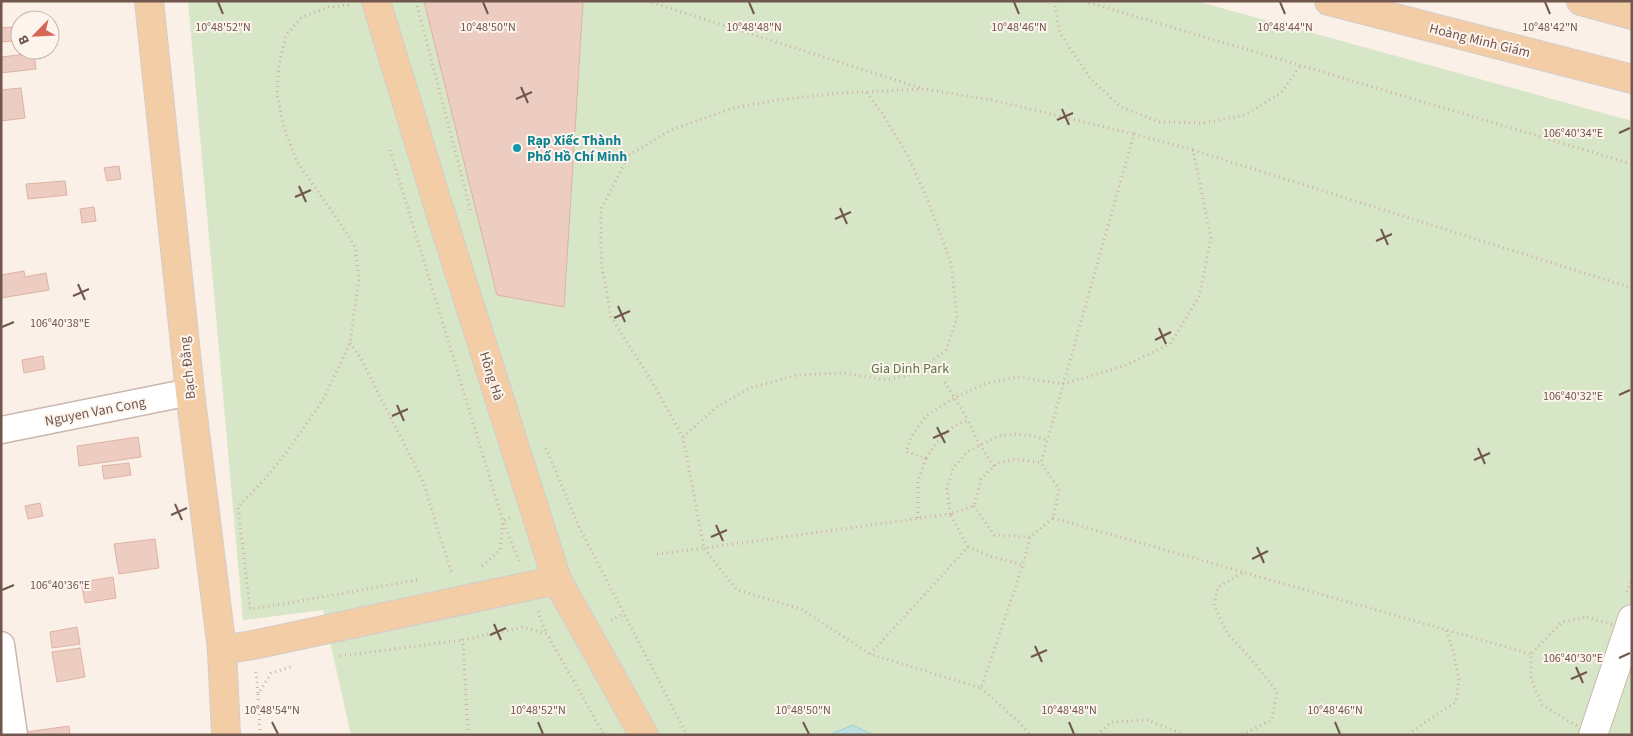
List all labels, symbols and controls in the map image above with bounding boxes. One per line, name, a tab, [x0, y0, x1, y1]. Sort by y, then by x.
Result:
north arrow	[10, 10, 60, 60]
text: 10°48'52"N	[195, 19, 251, 36]
text: 10°48'50"N	[460, 19, 516, 36]
text: 10°48'48"N	[726, 19, 782, 36]
text: 10°48'46"N	[991, 19, 1047, 36]
text: 10°48'44"N	[1257, 19, 1313, 36]
street label: Hoàng Minh Giám	[1427, 19, 1532, 63]
text: 10°48'42"N	[1522, 19, 1578, 36]
text: B	[13, 31, 35, 48]
text: 106°40'34"E	[1543, 125, 1603, 142]
place label: Rạp Xiếc Thành Phố Hồ Chí Minh	[527, 131, 627, 167]
marker: Rạp Xiếc Thành Phố Hồ Chí Minh	[511, 142, 523, 154]
text: 106°40'38"E	[30, 315, 90, 332]
street label: Bạch Đằng	[175, 336, 201, 400]
street label: Hồng Hà	[474, 349, 508, 403]
park label: Gia Dinh Park	[871, 359, 949, 379]
text: 106°40'32"E	[1543, 388, 1603, 405]
street label: Nguyen Van Cong	[43, 392, 147, 432]
text: 106°40'36"E	[30, 577, 90, 594]
text: 106°40'30"E	[1543, 650, 1603, 667]
text: 10°48'54"N	[244, 702, 300, 719]
text: 10°48'52"N	[510, 702, 566, 719]
text: 10°48'50"N	[775, 702, 831, 719]
text: 10°48'48"N	[1041, 702, 1097, 719]
text: 10°48'46"N	[1307, 702, 1363, 719]

